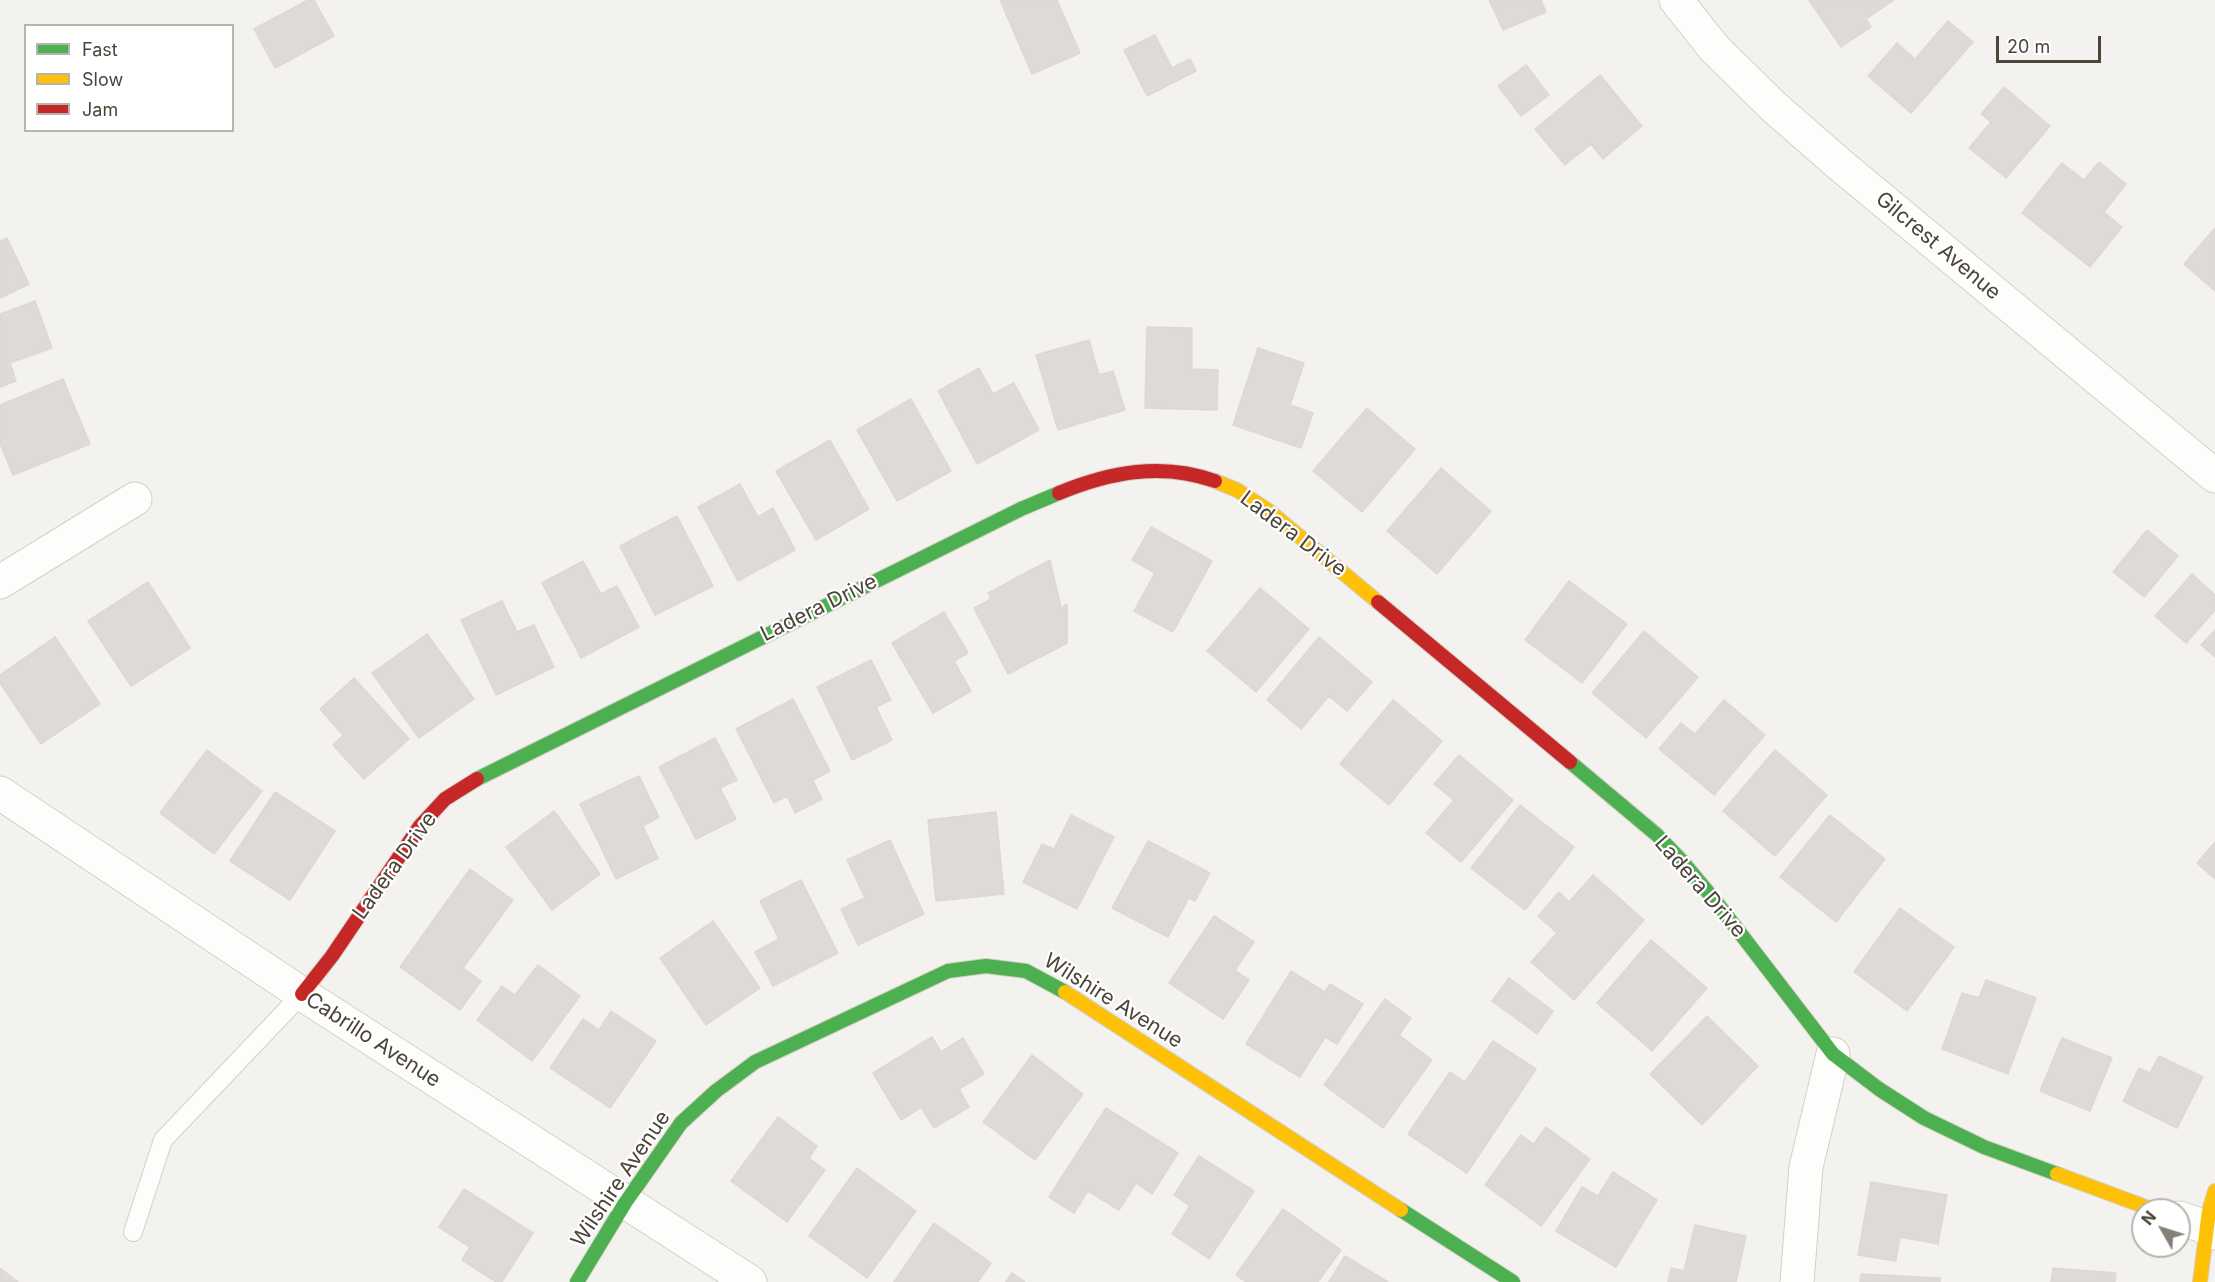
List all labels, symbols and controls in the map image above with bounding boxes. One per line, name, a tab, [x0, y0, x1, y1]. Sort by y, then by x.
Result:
legend	[24, 24, 234, 132]
scale bar	[1999, 24, 2104, 62]
text: 20 m	[2007, 36, 2050, 57]
text: Fast	[82, 39, 118, 60]
text: Slow	[82, 69, 123, 90]
text: Jam	[82, 99, 118, 120]
street label: Gilcrest Avenue	[1870, 186, 2006, 306]
street label: Ladera Drive	[1235, 486, 1351, 582]
street label: Ladera Drive	[757, 569, 881, 647]
street label: Ladera Drive	[348, 807, 442, 925]
street label: Ladera Drive	[1649, 831, 1751, 943]
street label: Wilshire Avenue	[1039, 948, 1187, 1054]
street label: Cabrillo Avenue	[301, 987, 445, 1093]
street label: Wilshire Avenue	[566, 1106, 676, 1252]
north arrow	[2131, 1198, 2191, 1258]
text: N	[2137, 1207, 2160, 1229]

